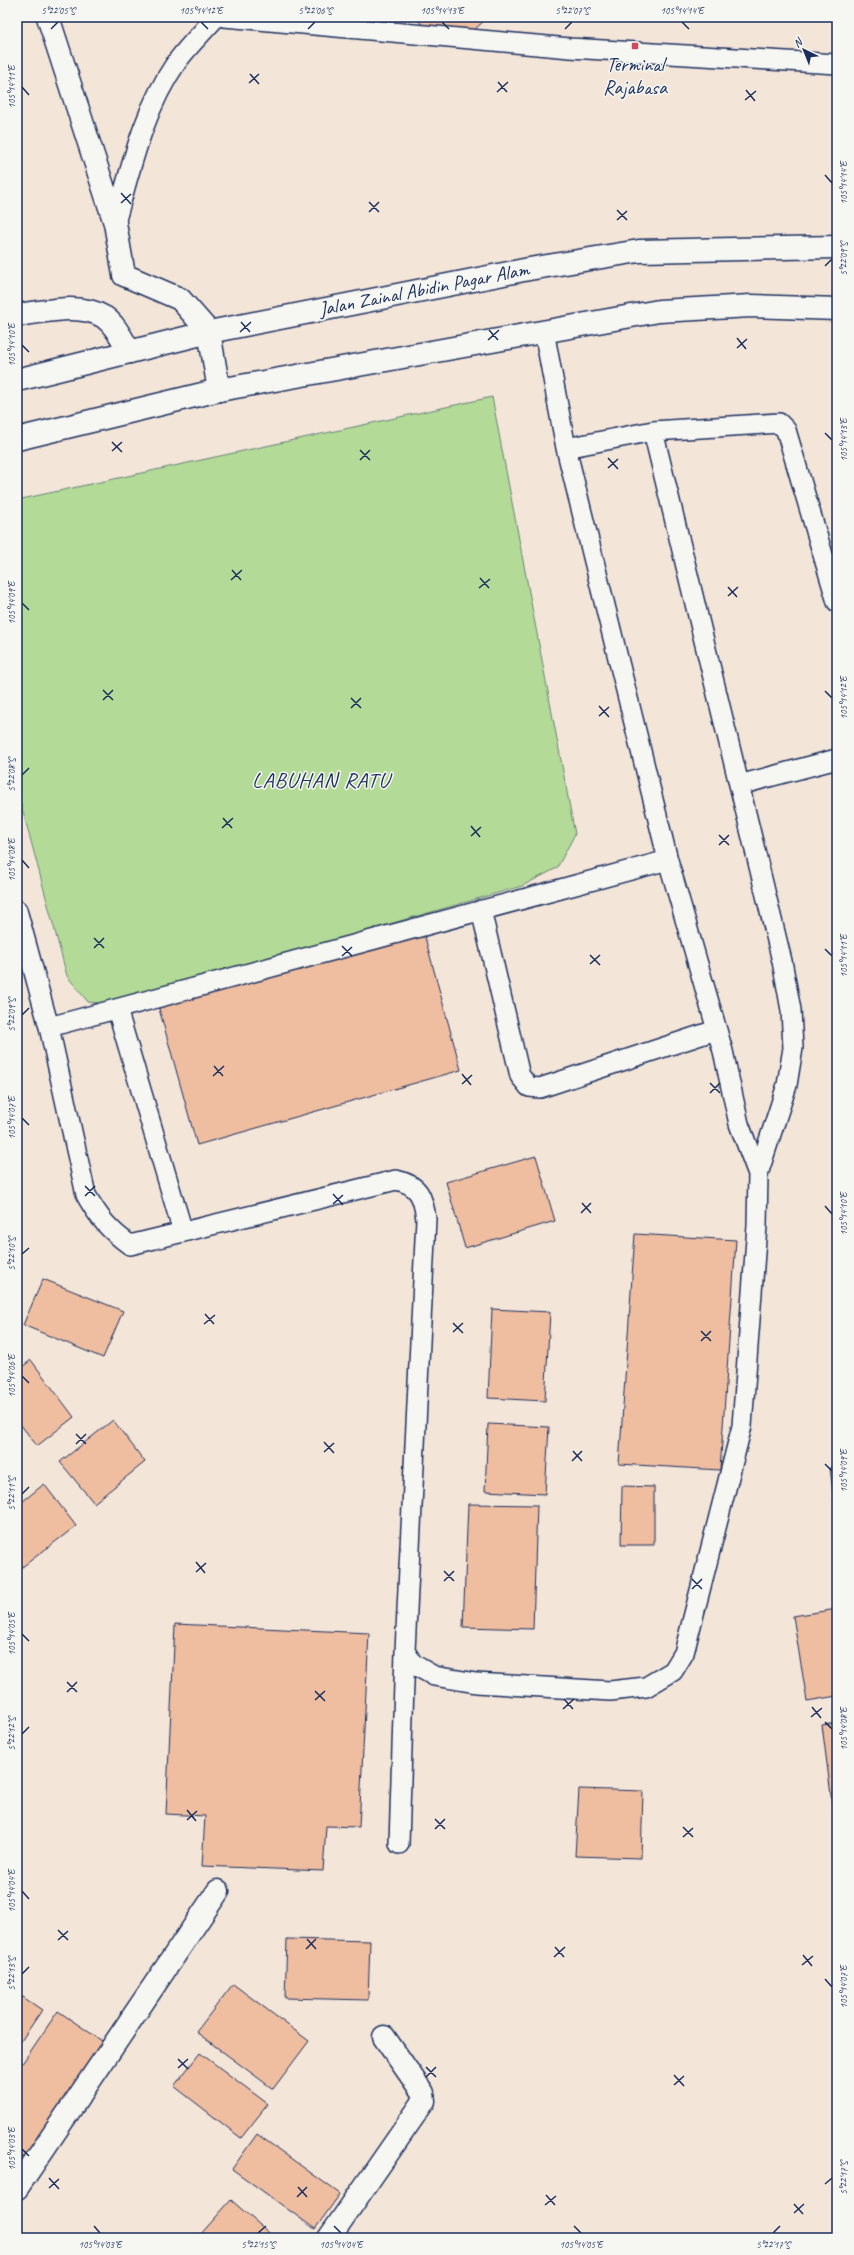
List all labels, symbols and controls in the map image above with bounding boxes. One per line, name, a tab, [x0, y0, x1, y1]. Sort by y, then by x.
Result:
text: 5°22'05"S	[41, 4, 77, 17]
text: 105°14'12"E	[179, 4, 224, 17]
text: 5°22'06"S	[298, 4, 334, 17]
text: 105°14'13"E	[420, 4, 465, 17]
text: 5°22'07"S	[555, 4, 591, 17]
text: 105°14'14"E	[660, 4, 705, 17]
north arrow	[784, 30, 824, 70]
text: N	[790, 34, 806, 50]
marker: Terminal Rajabasa	[630, 41, 640, 51]
place label: Terminal Rajabasa	[603, 52, 668, 100]
text: 105°14'11"E	[5, 64, 18, 109]
text: 105°14'14"E	[837, 160, 850, 205]
text: 5°22'09"S	[837, 240, 850, 276]
street label: Jalan Zainal Abidin Pagar Alam	[316, 256, 533, 322]
text: 105°14'10"E	[5, 322, 18, 367]
text: 105°14'13"E	[837, 417, 850, 462]
text: 105°14'09"E	[5, 580, 18, 625]
text: 105°14'12"E	[837, 675, 850, 720]
text: 5°22'08"S	[5, 756, 18, 792]
district label: LABUHAN RATU	[252, 766, 393, 794]
text: 105°14'08"E	[5, 837, 18, 882]
text: 105°14'11"E	[837, 933, 850, 978]
text: 5°22'09"S	[5, 996, 18, 1032]
text: 105°14'07"E	[5, 1095, 18, 1140]
text: 105°14'10"E	[837, 1191, 850, 1236]
text: 5°22'10"S	[5, 1235, 18, 1271]
text: 105°14'06"E	[5, 1353, 18, 1398]
text: 105°14'09"E	[837, 1448, 850, 1493]
text: 5°22'11"S	[5, 1475, 18, 1511]
text: 105°14'05"E	[5, 1611, 18, 1656]
text: 105°14'08"E	[837, 1706, 850, 1751]
text: 5°22'12"S	[5, 1715, 18, 1751]
text: 105°14'04"E	[5, 1868, 18, 1913]
text: 5°22'13"S	[5, 1955, 18, 1991]
text: 105°14'07"E	[837, 1964, 850, 2009]
text: 105°14'03"E	[5, 2126, 18, 2171]
text: 5°22'17"S	[837, 2159, 850, 2195]
text: 105°14'03"E	[78, 2238, 123, 2251]
text: 5°22'15"S	[241, 2238, 277, 2251]
text: 105°14'04"E	[319, 2238, 364, 2251]
text: 105°14'05"E	[559, 2238, 604, 2251]
text: 5°22'17"S	[756, 2238, 792, 2251]

